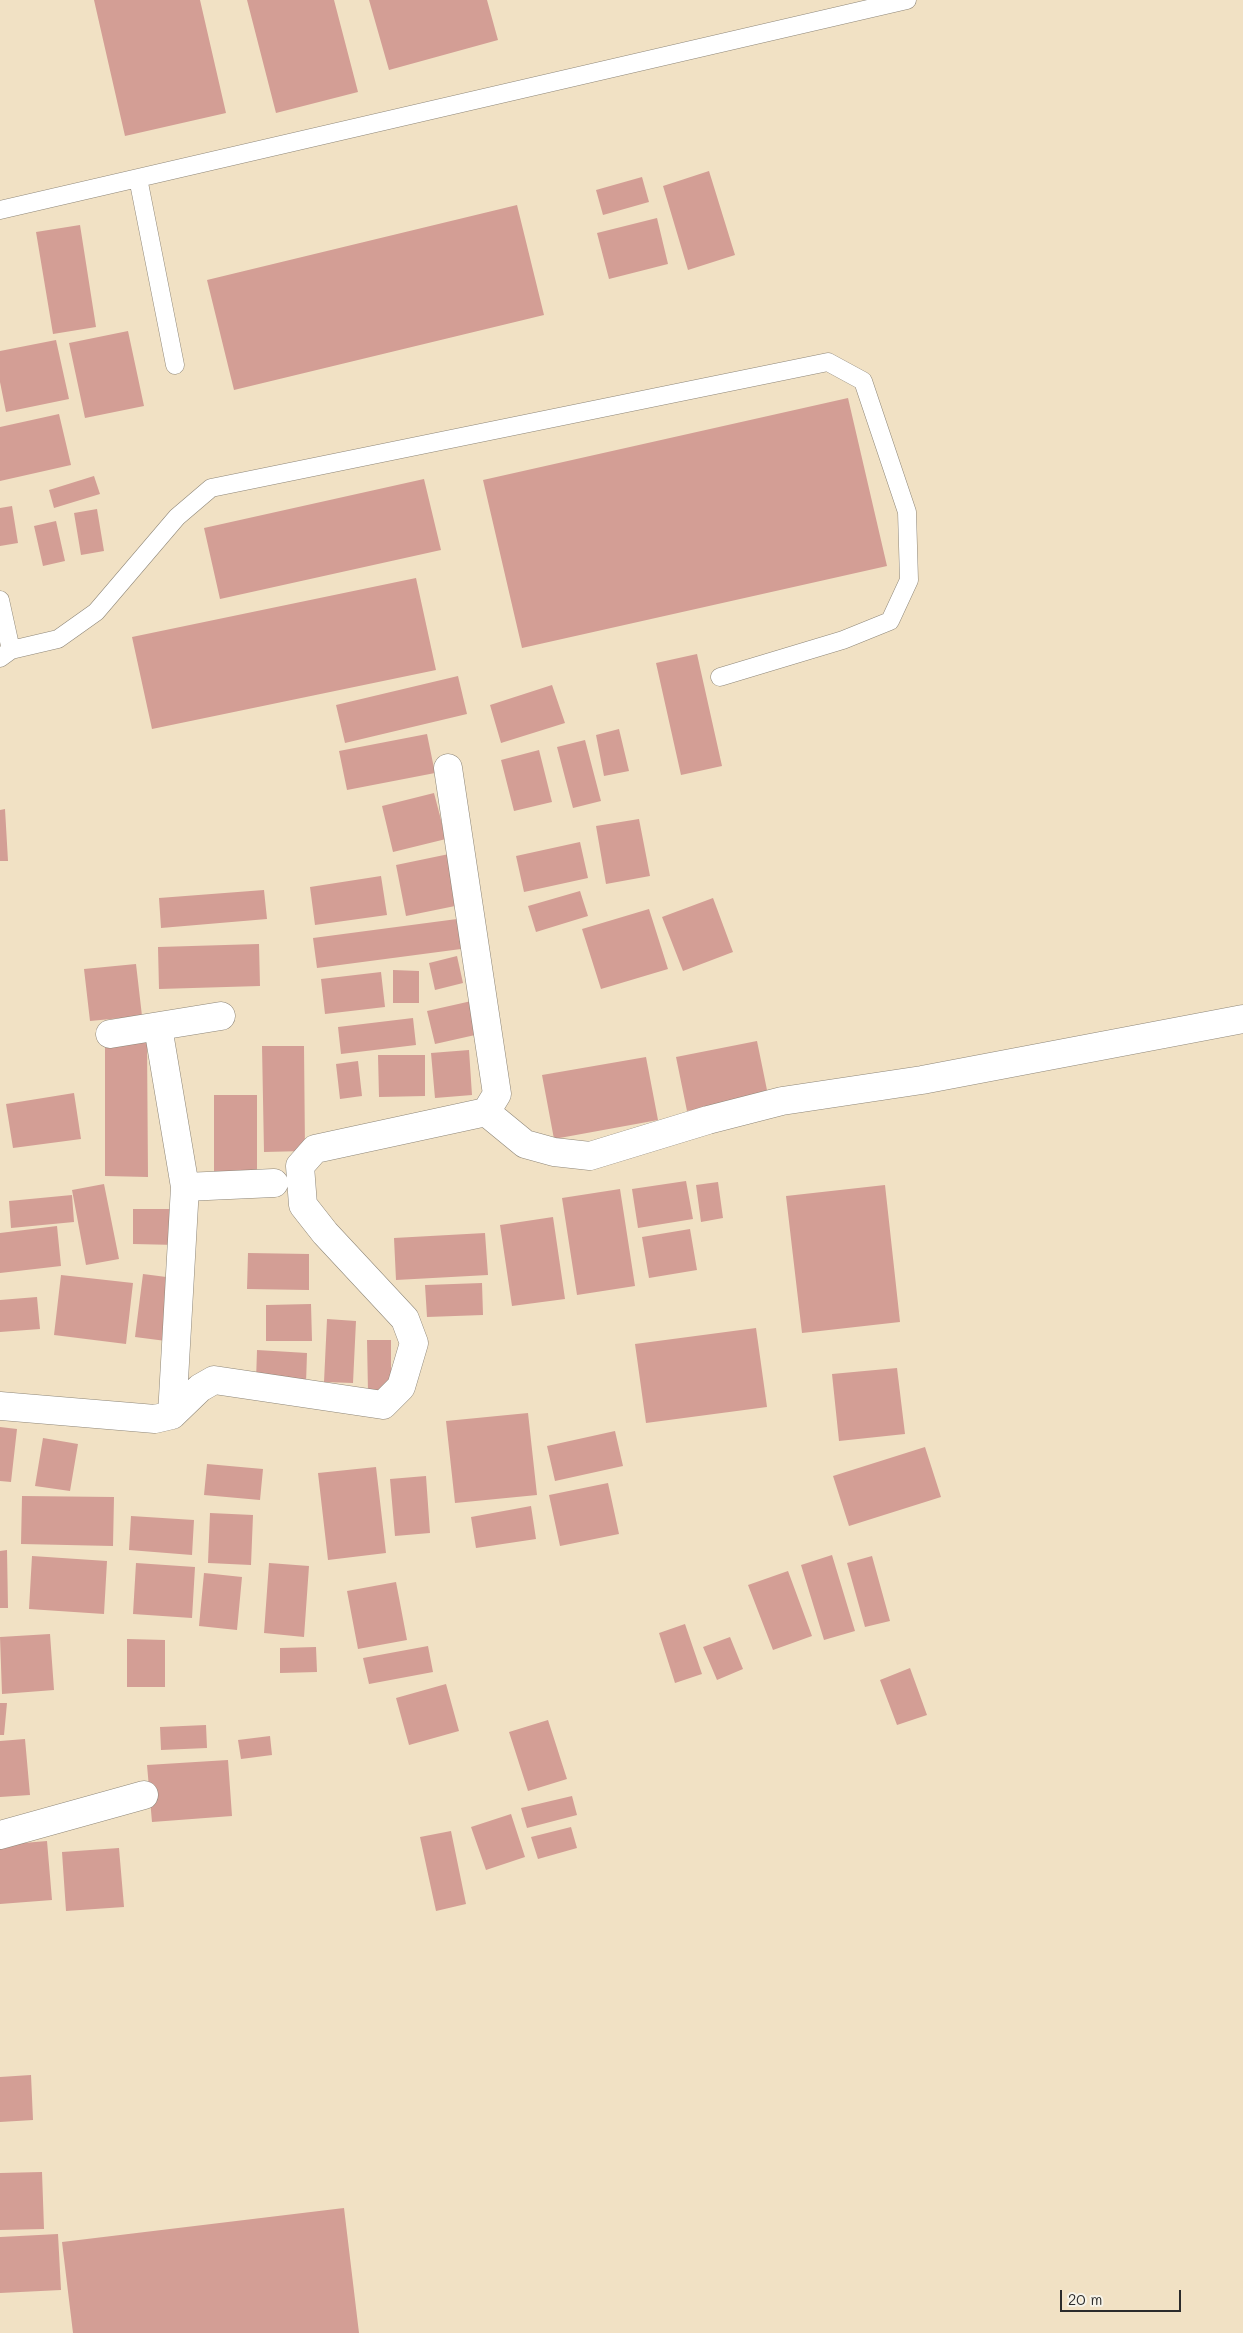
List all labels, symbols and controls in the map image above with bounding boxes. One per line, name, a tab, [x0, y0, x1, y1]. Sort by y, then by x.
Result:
scale bar	[1063, 2280, 1184, 2312]
text: 20 m	[1068, 2289, 1102, 2309]

